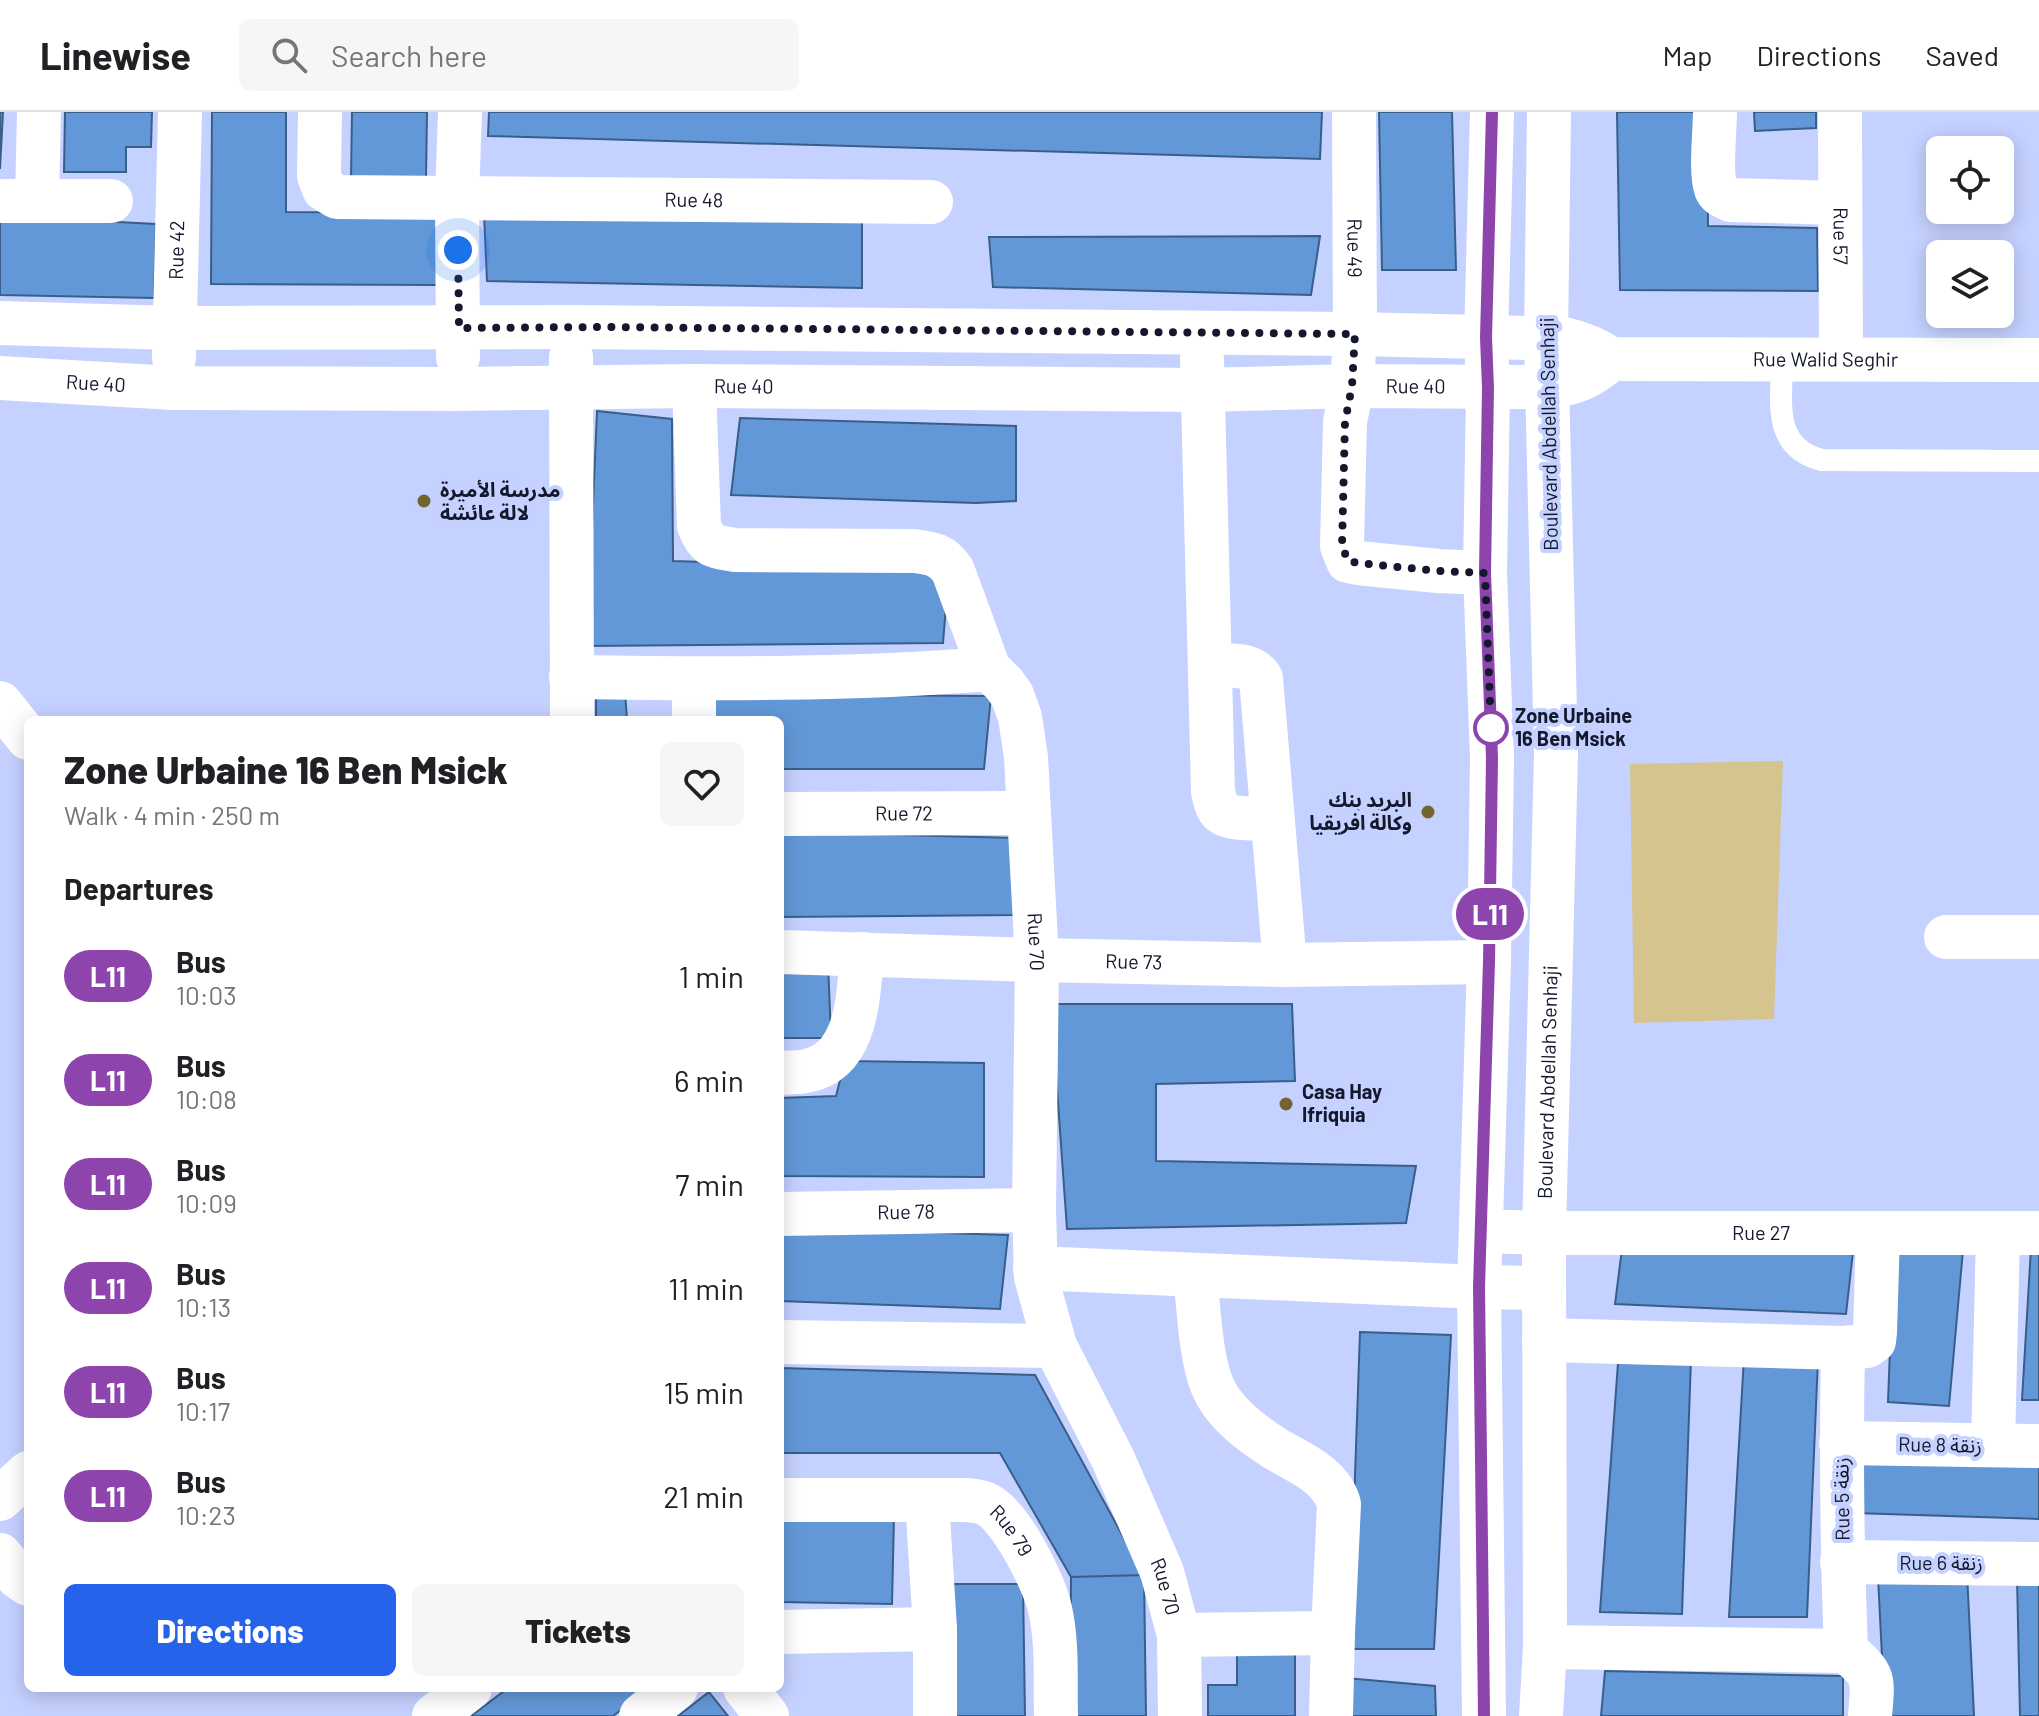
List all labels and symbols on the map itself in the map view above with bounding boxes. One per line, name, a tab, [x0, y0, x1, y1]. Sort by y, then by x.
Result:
street label: Rue 48	[664, 187, 723, 211]
street label: Rue 57	[1829, 207, 1854, 265]
street label: Rue 49	[1343, 218, 1368, 278]
street label: Rue 42	[163, 220, 188, 280]
your location	[438, 230, 478, 270]
street label: Boulevard Abdellah Senhaji	[1534, 317, 1562, 551]
street label: Rue Walid Seghir	[1753, 346, 1898, 371]
street label: Rue 40	[65, 369, 127, 396]
street label: Rue 40	[714, 373, 774, 398]
street label: Rue 40	[1386, 373, 1446, 397]
place label: مدرسة الأميرة لالة عائشة	[440, 477, 560, 524]
marker: مدرسة الأميرة لالة عائشة	[415, 492, 433, 510]
place label: Zone Urbaine 16 Ben Msick	[1515, 703, 1632, 750]
marker: Zone Urbaine 16 Ben Msick	[1474, 711, 1508, 745]
place label: البريد بنك وكالة افريقيا	[1309, 787, 1412, 835]
street label: Rue 72	[875, 800, 933, 825]
marker: البريد بنك وكالة افريقيا	[1419, 803, 1437, 821]
line badge: L11	[1444, 888, 1536, 940]
street label: Rue 70	[1023, 912, 1050, 971]
street label: Rue 73	[1105, 948, 1163, 974]
street label: Boulevard Abdellah Senhaji	[1532, 965, 1562, 1199]
place label: Casa Hay Ifriquia	[1302, 1079, 1382, 1126]
marker: Casa Hay Ifriquia	[1277, 1095, 1295, 1113]
street label: Rue 78	[877, 1199, 935, 1223]
street label: Rue 27	[1732, 1220, 1790, 1244]
street label: Rue 8 زنقة	[1898, 1431, 1982, 1458]
street label: Rue 5 زنقة	[1828, 1457, 1855, 1541]
street label: Rue 79	[986, 1499, 1039, 1560]
street label: Rue 6 زنقة	[1899, 1550, 1983, 1575]
street label: Rue 70	[1146, 1554, 1186, 1618]

